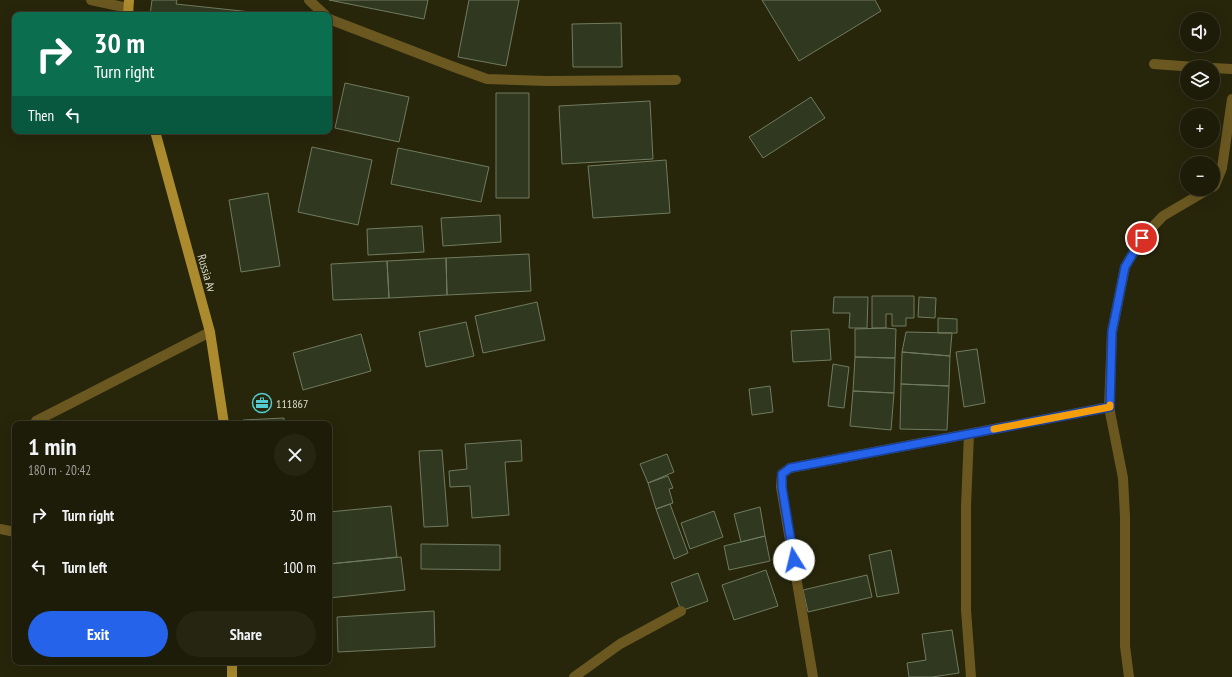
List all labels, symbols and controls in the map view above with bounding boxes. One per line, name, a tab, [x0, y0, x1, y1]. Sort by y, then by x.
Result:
map controls	[1180, 12, 1220, 196]
button: sound	[1180, 12, 1220, 52]
text: 30 m	[94, 24, 145, 61]
icon: right	[28, 28, 80, 80]
text: Turn right	[94, 60, 154, 83]
button: layers	[1180, 60, 1220, 100]
icon: left	[62, 104, 84, 126]
text: Then	[28, 106, 54, 125]
button: +	[1180, 108, 1220, 148]
button: −	[1180, 156, 1220, 196]
pin	[1125, 221, 1159, 255]
icon: arrive	[1131, 227, 1153, 249]
street label: Russia Av	[194, 252, 220, 294]
office icon: 111867	[251, 392, 273, 414]
place label: 111867	[276, 396, 308, 411]
text: 1 min	[28, 431, 76, 462]
button: close	[274, 434, 316, 476]
text: 180 m · 20:42	[28, 462, 91, 479]
icon: right	[28, 504, 50, 526]
text: Turn right	[62, 506, 114, 525]
text: 30 m	[290, 506, 316, 525]
position arrow	[773, 539, 815, 581]
icon: left	[28, 556, 50, 578]
text: Turn left	[62, 558, 107, 577]
text: 100 m	[283, 558, 316, 577]
button: Exit	[28, 611, 168, 657]
button: Share	[176, 611, 316, 657]

